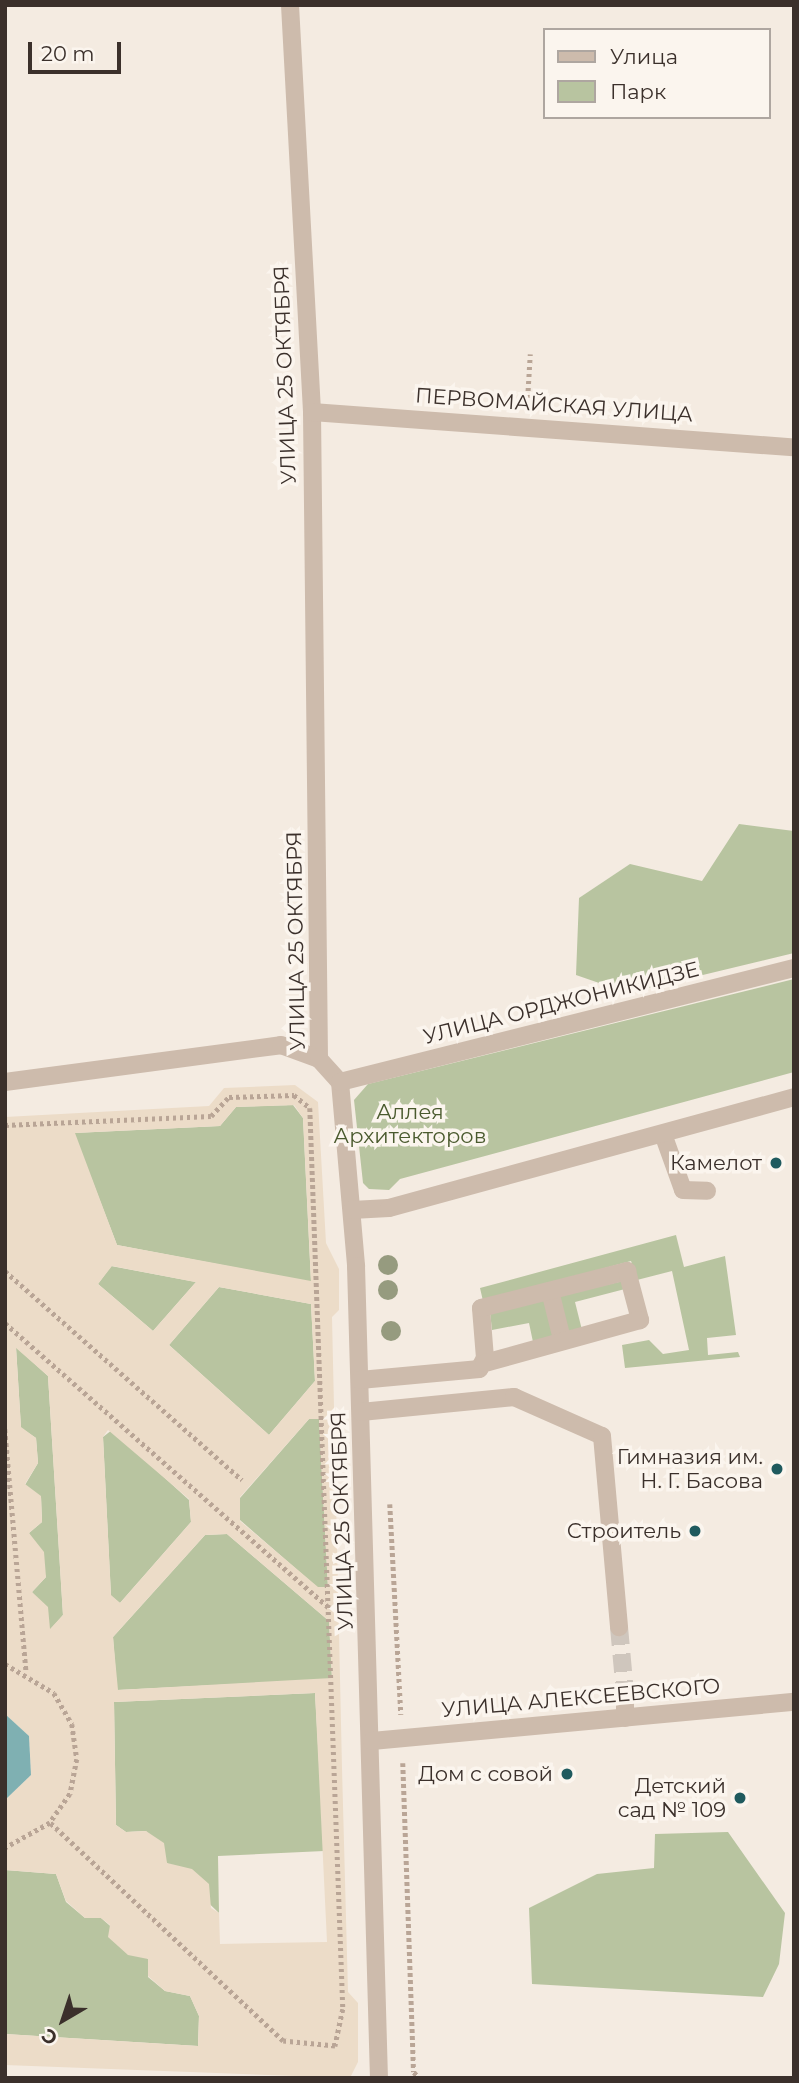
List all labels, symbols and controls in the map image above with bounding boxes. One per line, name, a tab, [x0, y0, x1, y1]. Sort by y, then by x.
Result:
scale bar	[32, 28, 124, 72]
legend	[544, 28, 771, 119]
text: 20 m	[41, 41, 95, 66]
text: Улица	[610, 44, 678, 69]
text: Парк	[610, 79, 666, 104]
street label: УЛИЦА 25 ОКТЯБРЯ	[269, 265, 301, 485]
street label: ПЕРВОМАЙСКАЯ УЛИЦА	[414, 383, 694, 427]
street label: УЛИЦА 25 ОКТЯБРЯ	[281, 831, 311, 1051]
street label: УЛИЦА ОРДЖОНИКИДЗЕ	[421, 957, 701, 1049]
park label: Аллея Архитекторов	[334, 1099, 486, 1149]
place label: Камелот	[670, 1150, 762, 1176]
marker: Камелот	[768, 1155, 784, 1171]
street label: УЛИЦА 25 ОКТЯБРЯ	[326, 1411, 358, 1631]
place label: Гимназия им. Н. Г. Басова	[617, 1444, 763, 1494]
marker: Гимназия им. Н. Г. Басова	[769, 1461, 785, 1477]
place label: Строитель	[567, 1518, 681, 1544]
marker: Строитель	[687, 1523, 703, 1539]
street label: УЛИЦА АЛЕКСЕЕВСКОГО	[441, 1673, 721, 1723]
place label: Дом с совой	[418, 1761, 553, 1787]
marker: Дом с совой	[559, 1766, 575, 1782]
place label: Детский сад № 109	[618, 1773, 726, 1823]
marker: Детский сад № 109	[732, 1790, 748, 1806]
north arrow	[28, 1985, 98, 2055]
text: С	[37, 2023, 62, 2050]

